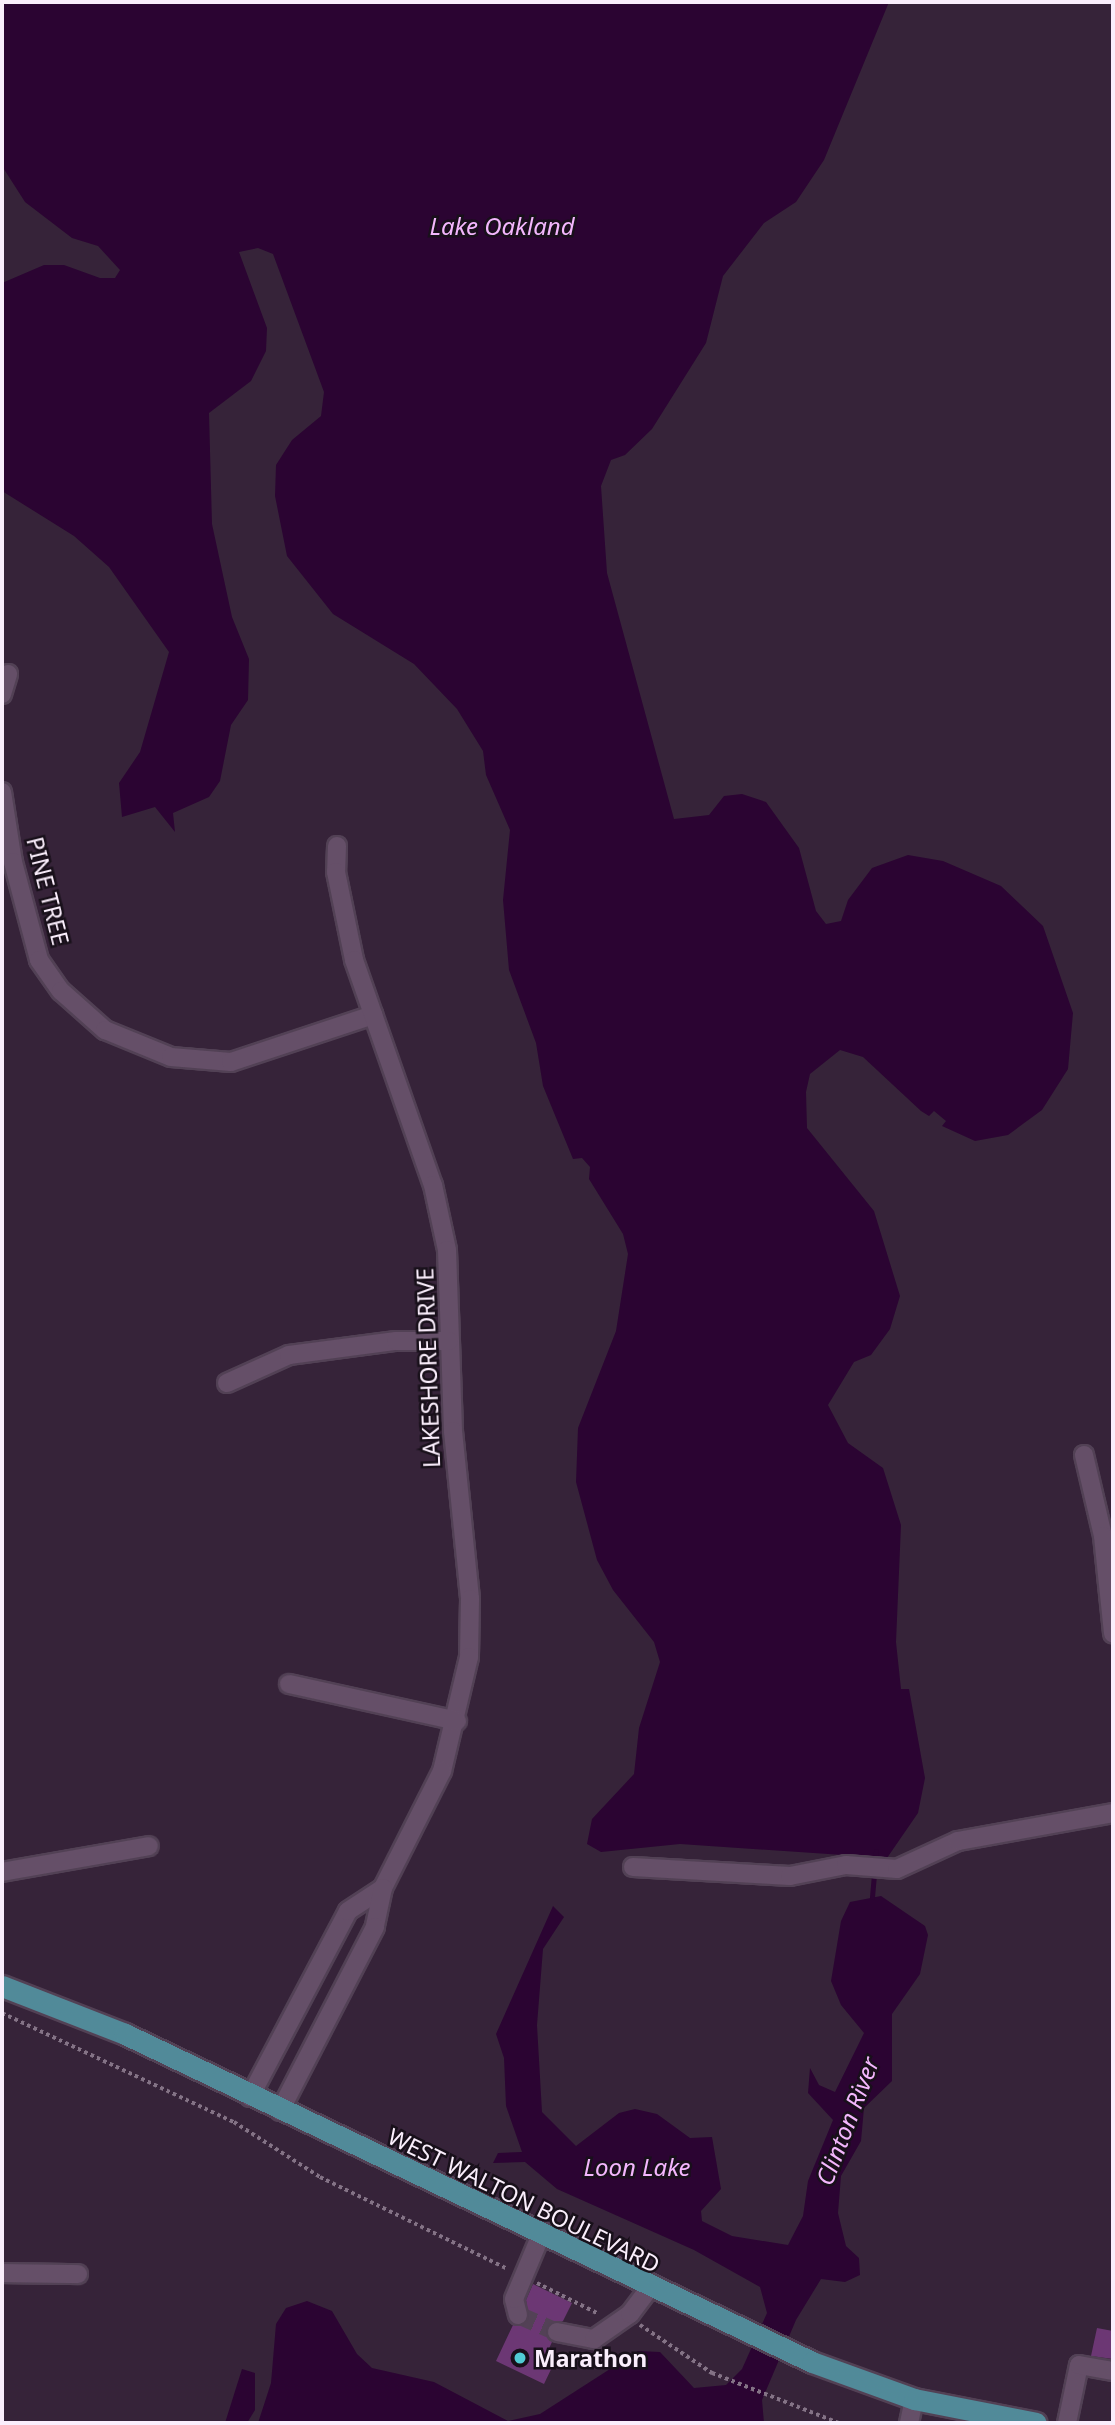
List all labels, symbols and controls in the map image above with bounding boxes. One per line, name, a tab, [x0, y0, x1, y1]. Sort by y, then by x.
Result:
water label: Lake Oakland	[429, 212, 575, 240]
street label: PINE TREE	[21, 834, 75, 948]
street label: LAKESHORE DRIVE	[411, 1268, 445, 1468]
water label: Clinton River	[809, 2053, 885, 2189]
street label: WEST WALTON BOULEVARD	[383, 2122, 665, 2278]
water label: Loon Lake	[583, 2153, 691, 2181]
place label: Marathon	[534, 2344, 647, 2372]
marker: Marathon	[512, 2350, 528, 2366]

